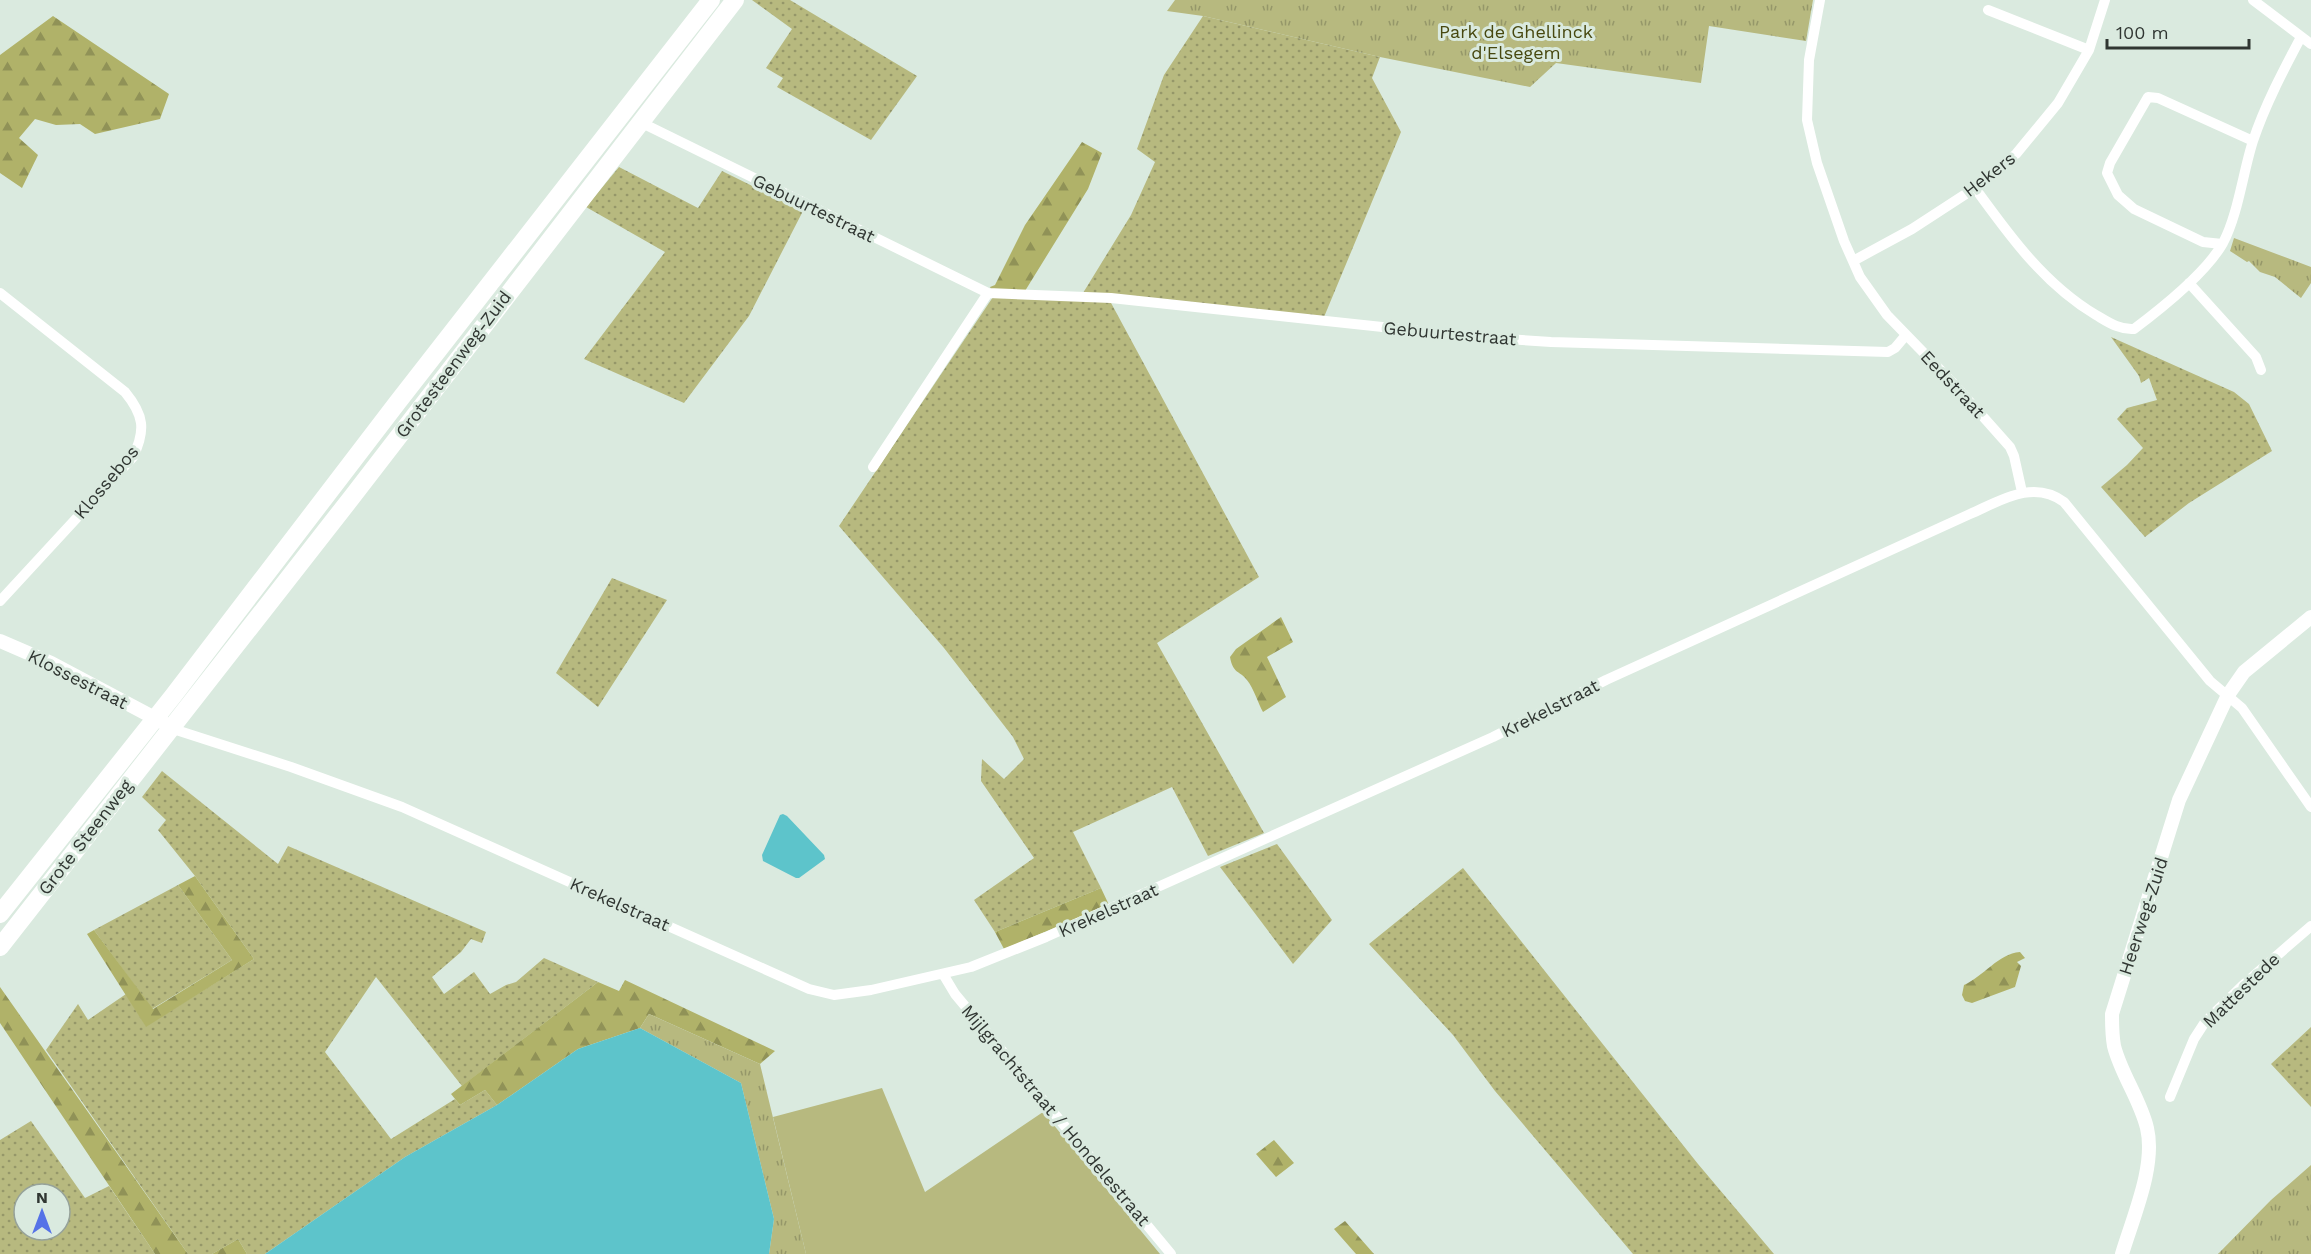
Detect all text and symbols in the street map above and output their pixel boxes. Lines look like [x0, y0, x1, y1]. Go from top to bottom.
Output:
scale bar [2107, 12, 2250, 50]
park label: Park de Ghellinck d'Elsegem [1439, 21, 1593, 63]
text: 100 m [2116, 22, 2169, 43]
street label: Hekers [1959, 147, 2019, 201]
street label: Gebuurtestraat [749, 169, 879, 247]
street label: Grotesteenweg-Zuid [391, 286, 515, 442]
street label: Gebuurtestraat [1383, 317, 1518, 349]
street label: Eedstraat [1917, 346, 1990, 422]
street label: Klossebos [69, 441, 143, 523]
street label: Klossestraat [25, 645, 132, 713]
street label: Krekelstraat [1498, 674, 1603, 742]
street label: Grote Steenweg [34, 775, 137, 899]
street label: Heerweg-Zuid [2114, 855, 2172, 977]
street label: Krekelstraat [567, 873, 673, 935]
street label: Krekelstraat [1055, 879, 1161, 941]
street label: Mattestede [2198, 948, 2284, 1032]
street label: Mijlgrachtstraat / Hondelestraat [957, 1000, 1155, 1230]
north arrow [12, 1182, 72, 1242]
text: N [36, 1188, 48, 1207]

